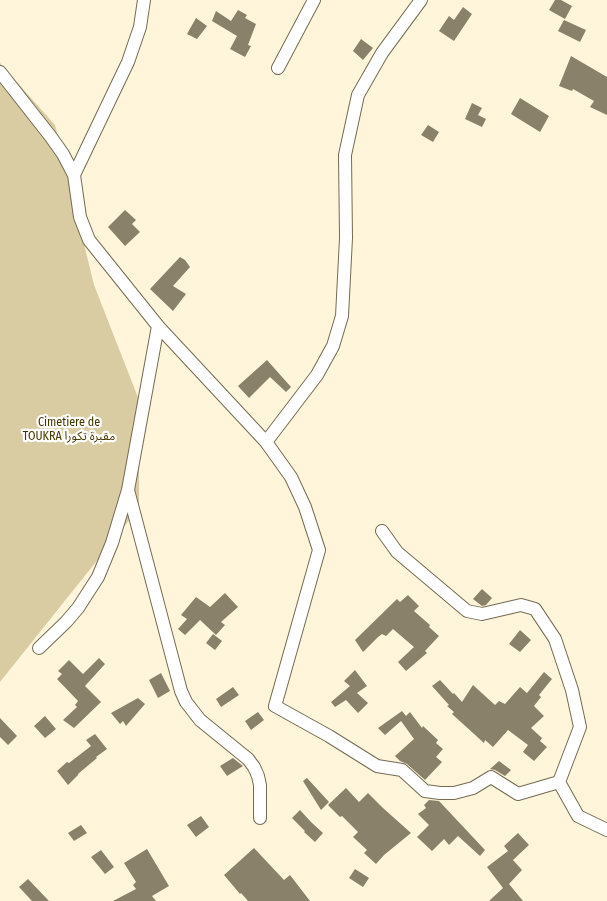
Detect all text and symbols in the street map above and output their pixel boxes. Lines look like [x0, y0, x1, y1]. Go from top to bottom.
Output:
park label: Cimetiere de TOUKRA مقبرة تكورا [23, 416, 115, 444]

